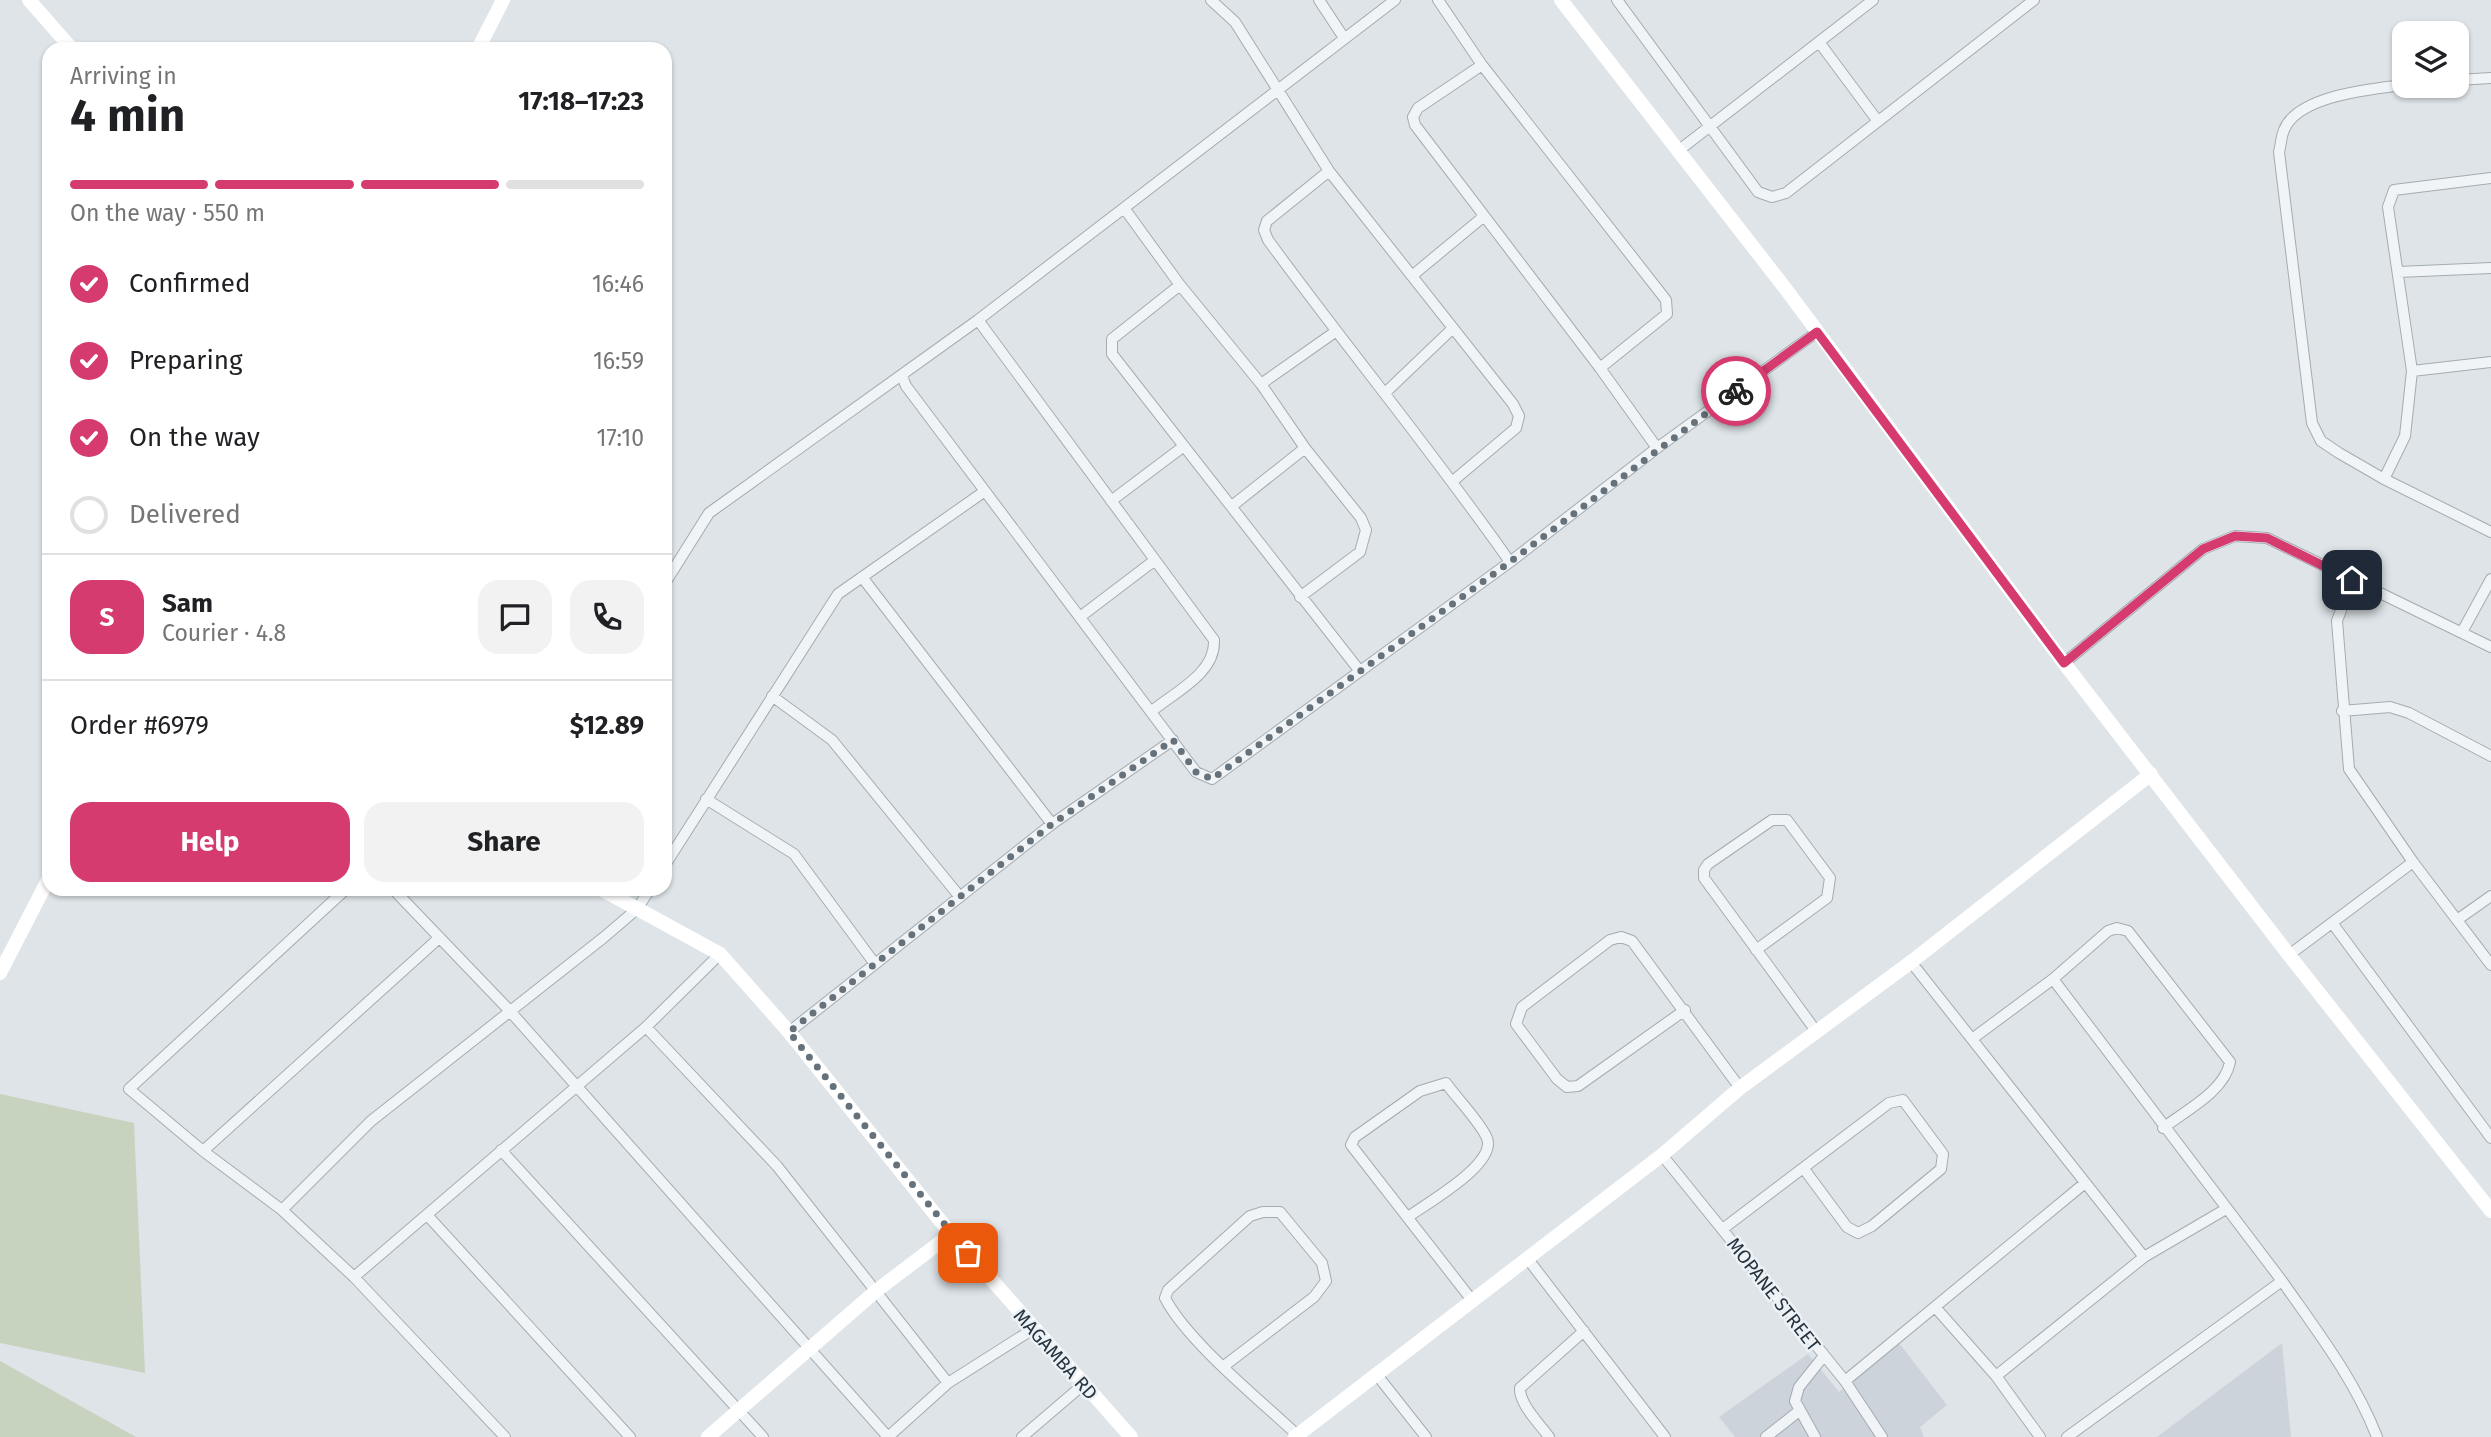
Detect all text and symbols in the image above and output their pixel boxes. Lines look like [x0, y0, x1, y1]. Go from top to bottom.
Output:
map controls [2392, 21, 2469, 98]
button: layers [2392, 21, 2469, 98]
text: Arriving in [70, 62, 177, 90]
text: 17:18–17:23 [518, 86, 644, 117]
text: 4 min [70, 88, 185, 143]
text: On the way · 550 m [70, 199, 265, 227]
icon: check [70, 265, 108, 303]
text: Confirmed [129, 268, 250, 299]
text: 16:46 [592, 270, 644, 298]
icon: check [70, 342, 108, 380]
text: Preparing [129, 345, 242, 376]
text: 16:59 [593, 347, 644, 375]
courier [1701, 356, 1771, 426]
icon: bike [1717, 372, 1755, 410]
icon: check [70, 419, 108, 457]
text: On the way [129, 422, 260, 453]
text: 17:10 [596, 424, 644, 452]
text: Delivered [129, 499, 241, 530]
pin [2322, 550, 2382, 610]
icon: home [2333, 561, 2371, 599]
button: chat [478, 580, 552, 654]
button: phone [570, 580, 644, 654]
text: Sam [162, 588, 213, 619]
text: S [100, 602, 114, 633]
text: Courier · 4.8 [162, 619, 286, 647]
text: Order #6979 [70, 710, 209, 741]
text: $12.89 [570, 710, 644, 741]
button: Help [70, 802, 350, 882]
button: Share [364, 802, 644, 882]
pin [938, 1223, 998, 1283]
street label: MOPANE STREET [1722, 1233, 1825, 1356]
icon: bag [949, 1234, 987, 1272]
street label: MAGAMBA RD [1009, 1304, 1102, 1404]

